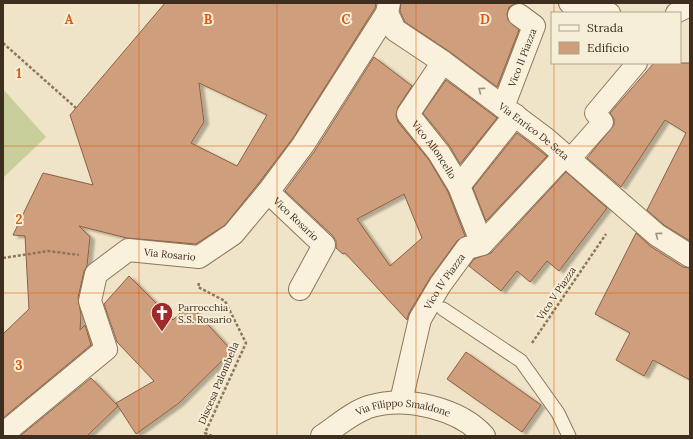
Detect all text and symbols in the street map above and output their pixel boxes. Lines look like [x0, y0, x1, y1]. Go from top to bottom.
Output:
text: A [65, 11, 74, 28]
text: B [204, 11, 213, 28]
text: C [342, 11, 351, 28]
text: D [480, 11, 490, 28]
legend [551, 12, 681, 64]
text: Strada [587, 20, 623, 35]
street label: Vico II Piazza [505, 27, 540, 90]
text: Edificio [587, 40, 629, 55]
text: 1 [16, 65, 22, 82]
one-way arrow [479, 88, 486, 95]
street label: Via Enrico De Seta [495, 99, 572, 163]
street label: Vico Alloncello [408, 117, 459, 181]
street label: Vico Rosario [270, 194, 322, 244]
text: 2 [16, 211, 23, 228]
one-way arrow [655, 232, 662, 239]
street label: Via Rosario [142, 246, 197, 264]
street label: Vico IV Piazza [421, 251, 468, 313]
street label: Vico V Piazza [533, 264, 579, 323]
church icon: Parrocchia S.S. Rosario [149, 300, 175, 333]
place label: Parrocchia S.S. Rosario [178, 301, 232, 326]
street label: Discesa Palombella [195, 340, 242, 426]
text: 3 [15, 357, 23, 374]
street label: Via Filippo Smaldone [353, 397, 453, 420]

